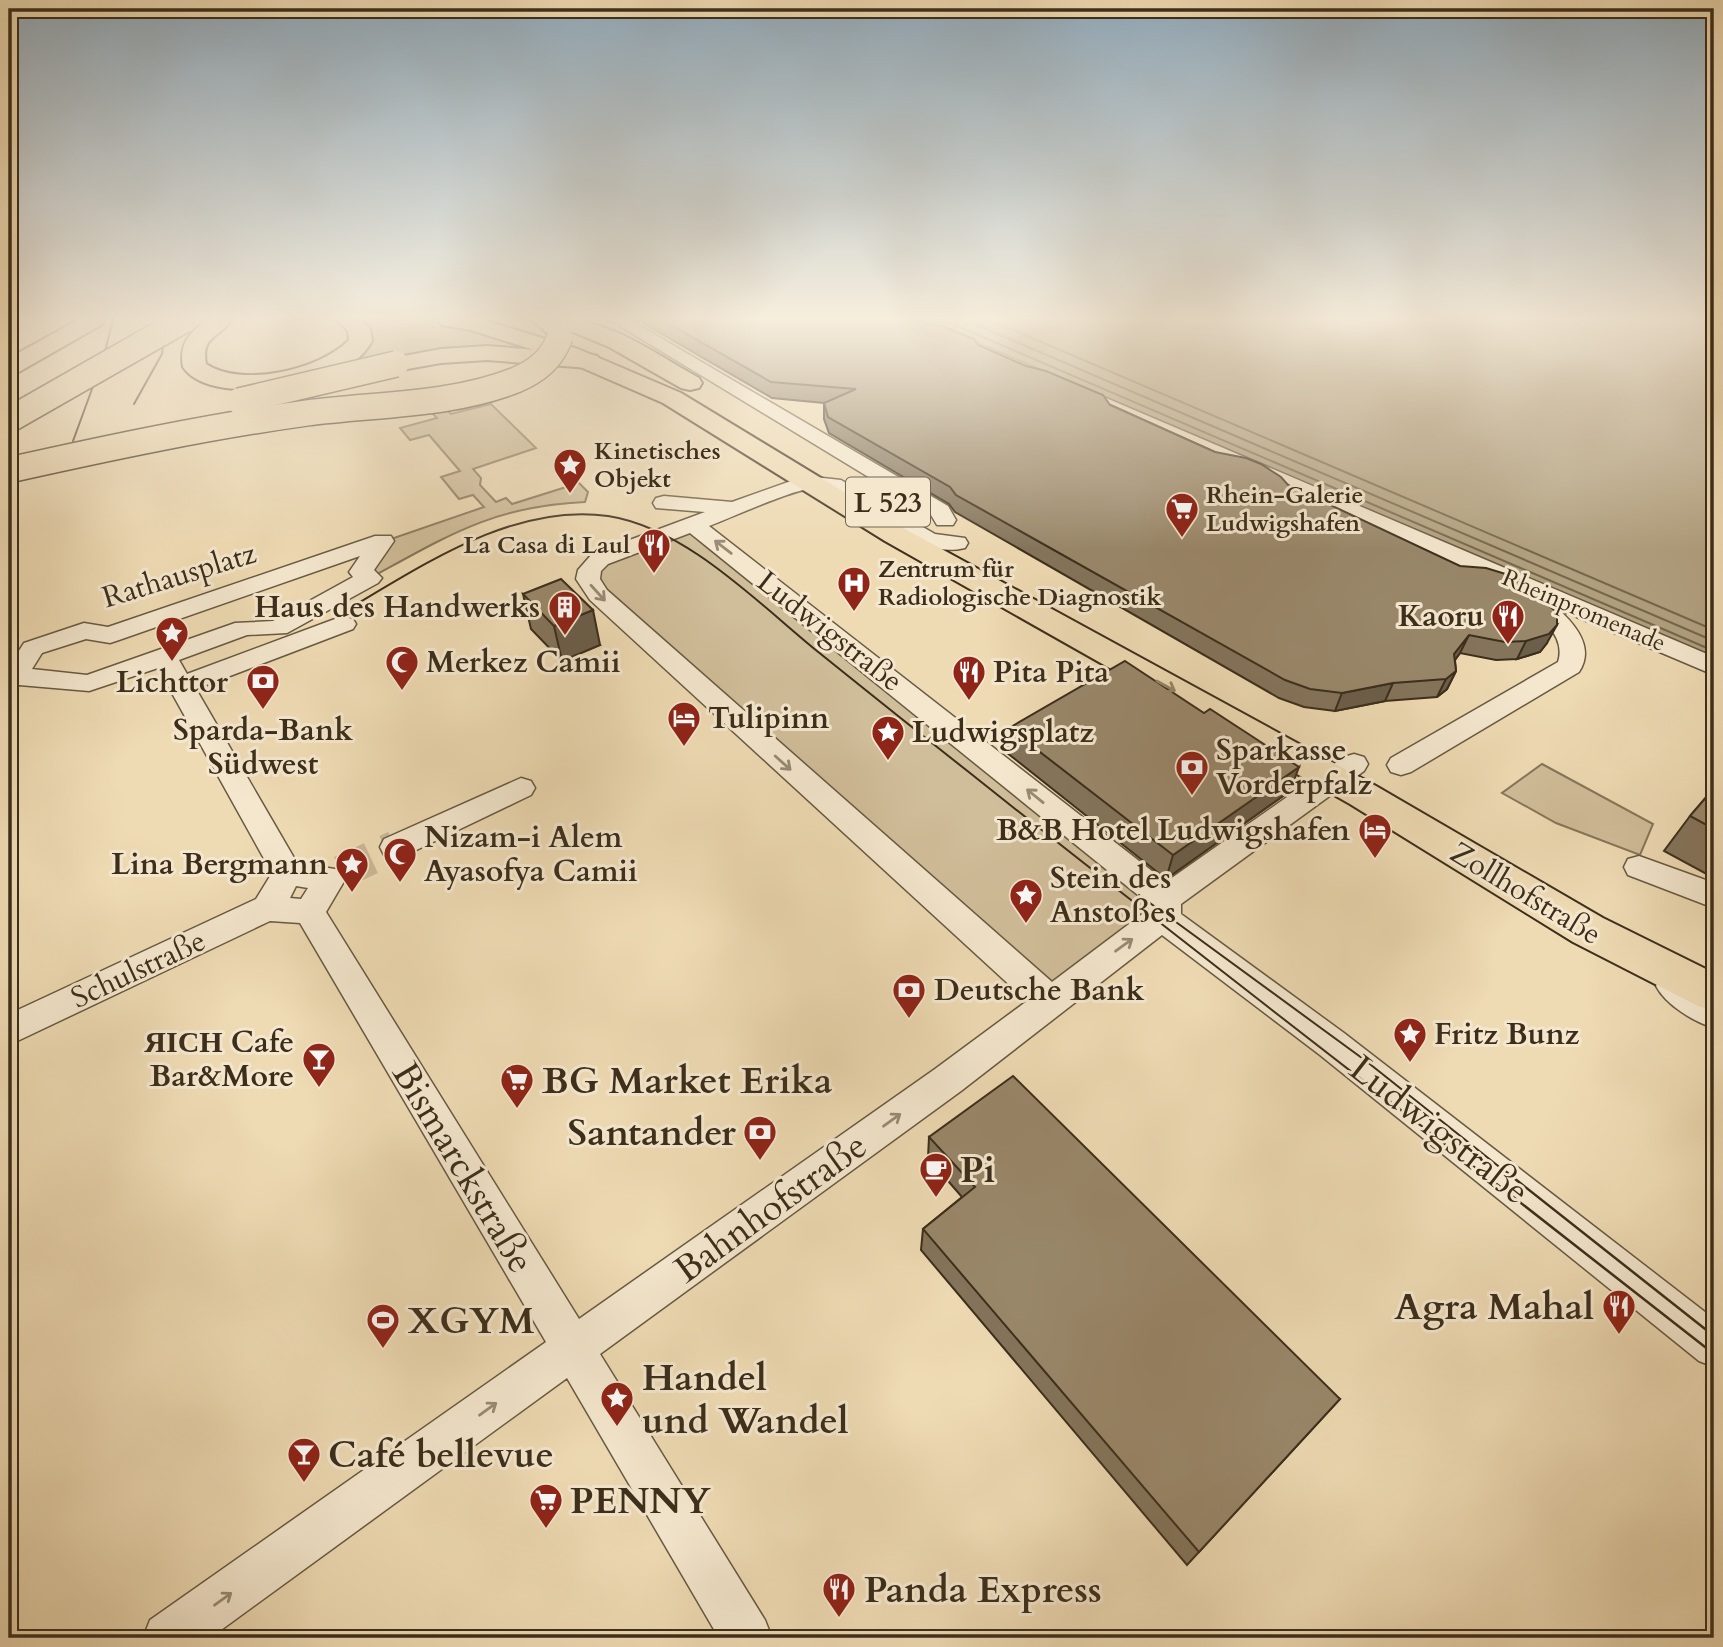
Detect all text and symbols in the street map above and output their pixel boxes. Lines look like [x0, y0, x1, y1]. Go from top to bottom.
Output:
place label: Kinetisches Objekt [594, 435, 721, 496]
place icon: Kinetisches Objekt [551, 446, 589, 495]
road number: L 523 [846, 477, 930, 526]
place label: Rhein-Galerie Ludwigshafen [1206, 479, 1364, 540]
supermarket icon: Rhein-Galerie Ludwigshafen [1163, 490, 1201, 539]
restaurant icon: La Casa di Laul [635, 526, 673, 575]
place label: La Casa di Laul [463, 529, 630, 562]
street label: Rathausplatz [97, 533, 262, 618]
one-way arrow [714, 539, 732, 554]
place label: Zentrum für Radiologische Diagnostik [878, 553, 1161, 614]
street label: Ludwigstraße [748, 561, 911, 701]
street label: Rheinpromenade [1497, 561, 1671, 660]
hospital icon: Zentrum für Radiologische Diagnostik [835, 564, 873, 613]
one-way arrow [590, 584, 606, 602]
place label: Haus des Handwerks [254, 587, 540, 628]
building icon: Haus des Handwerks [546, 588, 584, 637]
place label: Kaoru [1398, 596, 1484, 637]
restaurant icon: Kaoru [1489, 597, 1527, 646]
place icon: Lichttor [153, 614, 191, 663]
place label: Merkez Camii [426, 642, 620, 683]
mosque icon: Merkez Camii [383, 643, 421, 692]
place label: Pita Pita [993, 652, 1109, 693]
restaurant icon: Pita Pita [950, 653, 988, 702]
place label: Lichttor [116, 662, 229, 703]
bank icon: Sparda-Bank Südwest [244, 662, 282, 711]
one-way arrow [1155, 679, 1175, 693]
place label: Tulipinn [708, 698, 829, 739]
hotel icon: Tulipinn [665, 699, 703, 748]
place label: Sparda-Bank Südwest [173, 710, 353, 785]
place label: Ludwigsplatz [912, 712, 1094, 753]
place icon: Ludwigsplatz [869, 713, 907, 762]
place label: Sparkasse Vorderpfalz [1216, 730, 1372, 805]
bank icon: Sparkasse Vorderpfalz [1173, 748, 1211, 797]
one-way arrow [774, 755, 792, 771]
one-way arrow [1026, 788, 1044, 803]
place label: B&B Hotel Ludwigshafen [996, 810, 1350, 851]
hotel icon: B&B Hotel Ludwigshafen [1356, 811, 1394, 860]
place label: Nizam-i Alem Ayasofya Camii [424, 817, 638, 892]
street label: Zollhofstraße [1442, 832, 1609, 955]
mosque icon: Nizam-i Alem Ayasofya Camii [381, 835, 419, 884]
place label: Lina Bergmann [111, 844, 328, 885]
place icon: Lina Bergmann [333, 845, 371, 894]
place label: Stein des Anstoßes [1050, 858, 1176, 933]
place icon: Stein des Anstoßes [1007, 876, 1045, 925]
street label: Schulstraße [64, 920, 212, 1019]
one-way arrow [1114, 938, 1132, 953]
place label: Deutsche Bank [934, 970, 1145, 1011]
bank icon: Deutsche Bank [890, 971, 928, 1020]
place label: Fritz Bunz [1434, 1014, 1580, 1055]
place icon: Fritz Bunz [1391, 1015, 1429, 1064]
place label: ЯІСН Cafe Bar&More [144, 1022, 294, 1097]
bar icon: ЯІСН Cafe Bar&More [300, 1040, 338, 1089]
street label: Ludwigstraße [1339, 1044, 1540, 1216]
street label: Bismarckstraße [380, 1053, 546, 1282]
place label: BG Market Erika [542, 1056, 832, 1106]
supermarket icon: BG Market Erika [498, 1061, 536, 1110]
place label: Santander [568, 1108, 736, 1158]
bank icon: Santander [741, 1113, 779, 1162]
one-way arrow [882, 1113, 901, 1127]
street label: Bahnhofstraße [664, 1121, 877, 1295]
place label: Pi [960, 1145, 995, 1195]
cafe icon: Pi [917, 1150, 955, 1199]
place label: Agra Mahal [1394, 1282, 1594, 1332]
restaurant icon: Agra Mahal [1600, 1287, 1638, 1336]
place label: XGYM [408, 1296, 535, 1346]
sports icon: XGYM [364, 1301, 402, 1350]
place label: Handel und Wandel [642, 1353, 849, 1446]
place icon: Handel und Wandel [598, 1379, 636, 1428]
one-way arrow [478, 1402, 497, 1416]
place label: Café bellevue [328, 1430, 554, 1480]
bar icon: Café bellevue [285, 1435, 323, 1484]
place label: PENNY [570, 1476, 711, 1526]
supermarket icon: PENNY [527, 1481, 565, 1530]
place label: Panda Express [864, 1565, 1102, 1615]
restaurant icon: Panda Express [820, 1570, 858, 1619]
one-way arrow [213, 1591, 232, 1606]

